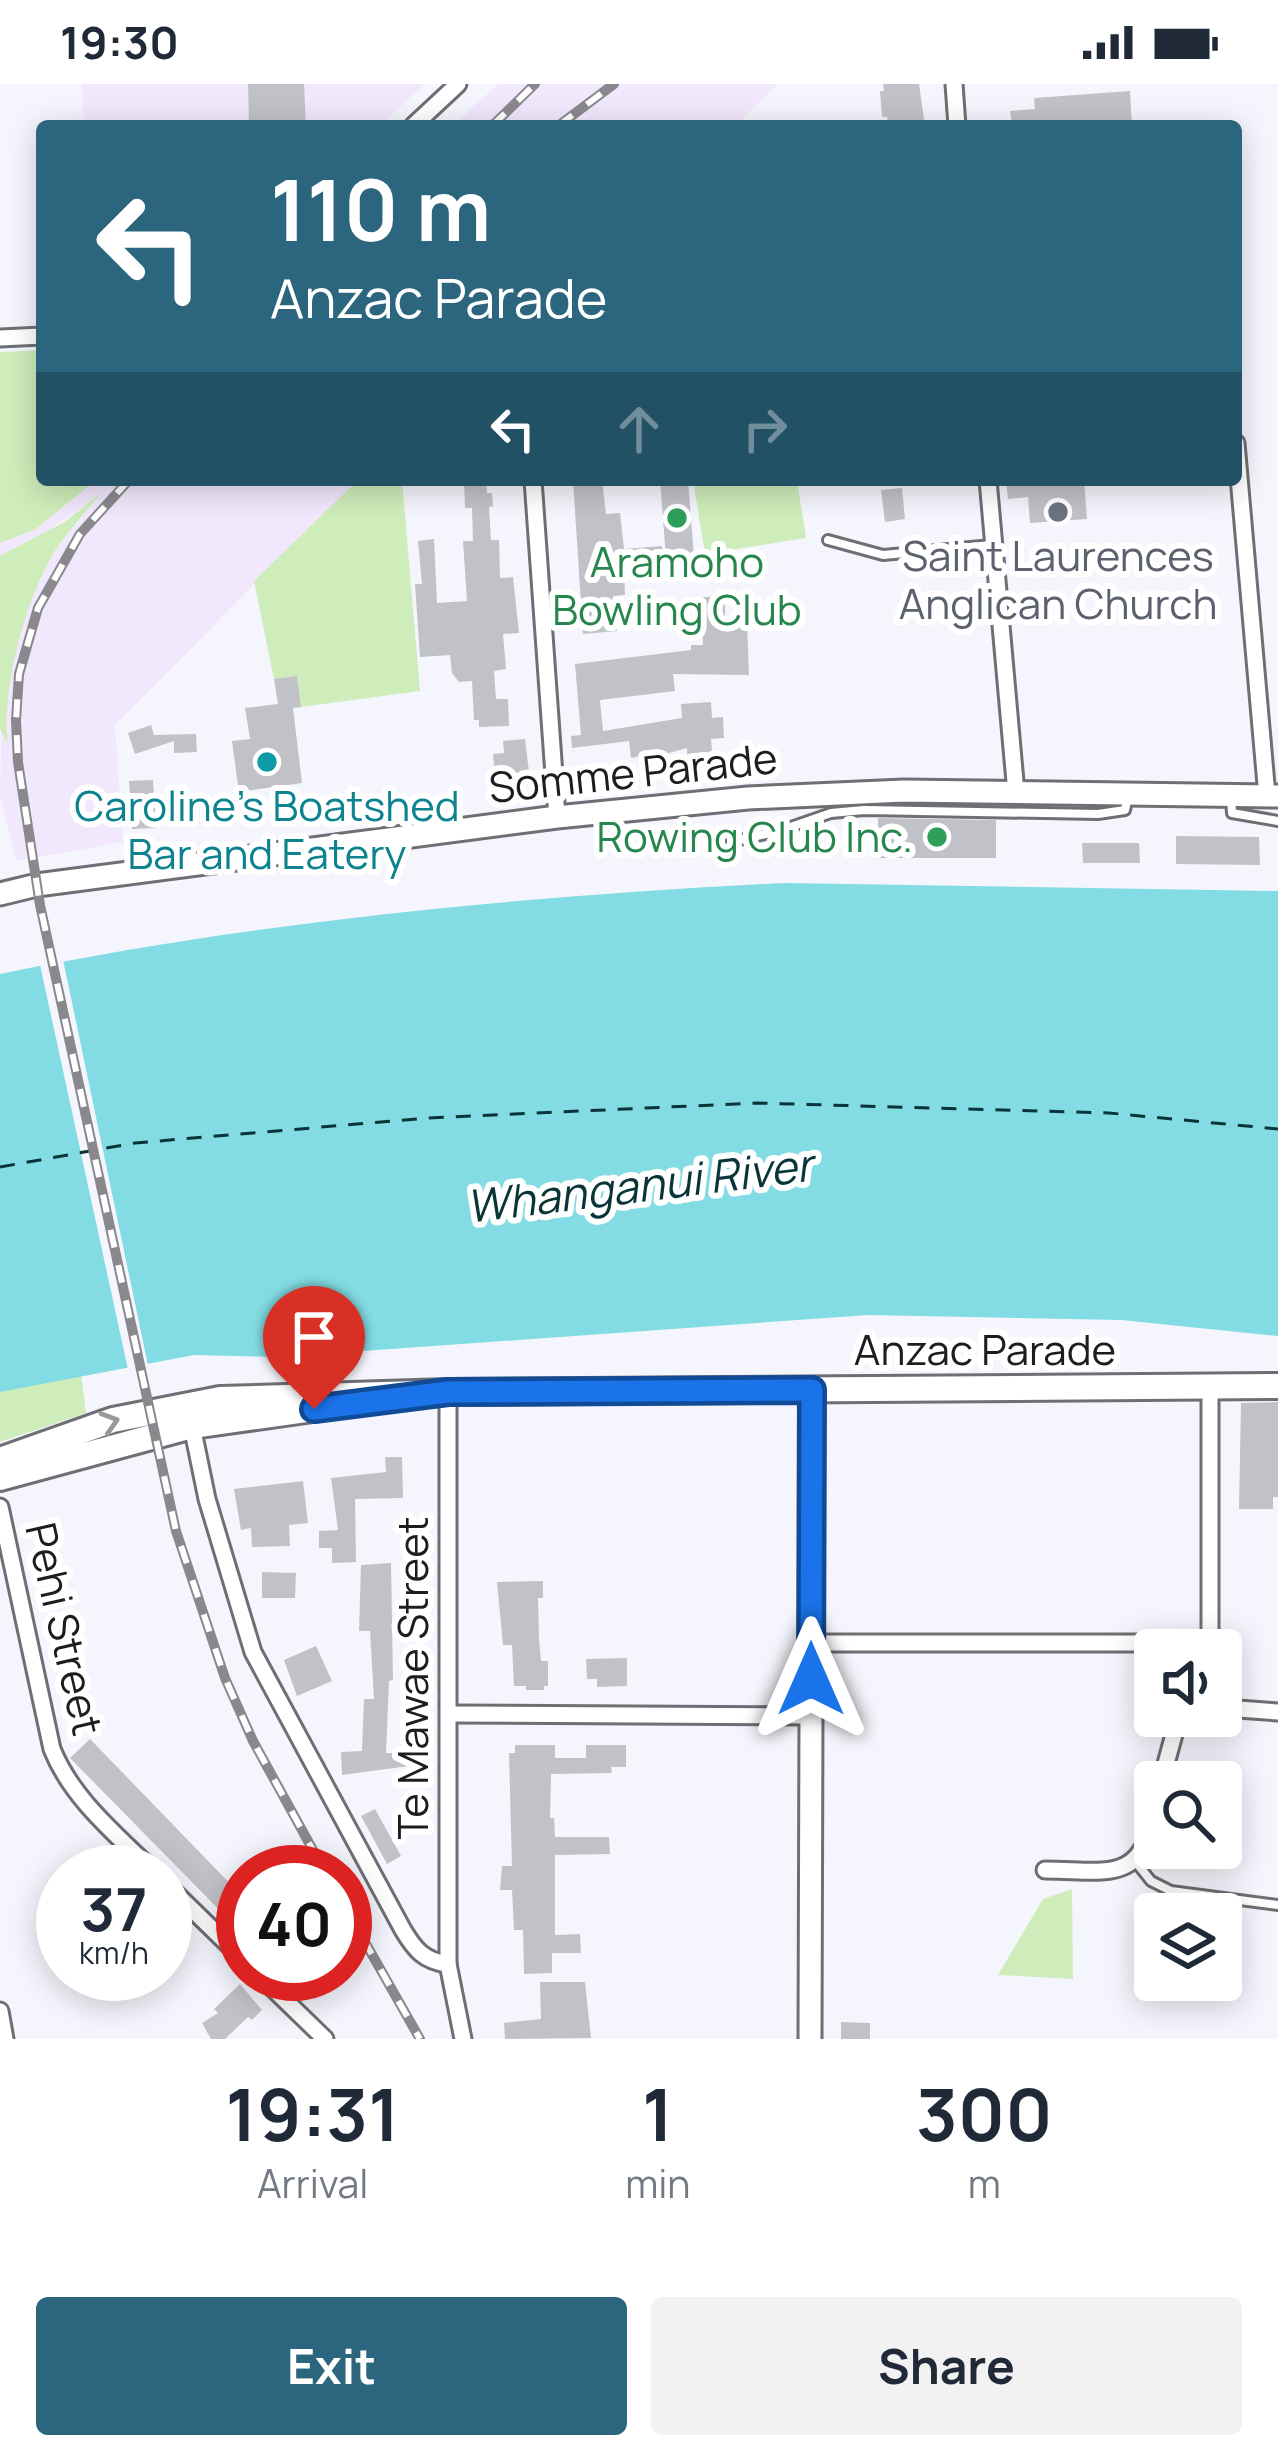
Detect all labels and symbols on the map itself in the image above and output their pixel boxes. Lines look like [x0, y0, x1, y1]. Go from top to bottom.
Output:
marker: Saint Laurences Anglican Church [1045, 499, 1071, 525]
marker: Aramoho Bowling Club [664, 505, 690, 531]
place label: Saint Laurences Anglican Church [899, 526, 1217, 632]
place label: Aramoho Bowling Club [552, 532, 802, 638]
street label: Somme Parade [486, 728, 780, 816]
marker: Caroline's Boatshed Bar and Eatery [254, 749, 280, 775]
place label: Caroline's Boatshed Bar and Eatery [74, 776, 460, 882]
place label: Rowing Club Inc. [597, 807, 913, 865]
marker: Rowing Club Inc. [924, 824, 950, 850]
water label: Whanganui River [462, 1132, 821, 1237]
pin [263, 1286, 365, 1409]
street label: Anzac Parade [854, 1320, 1116, 1378]
one-way arrow [99, 1411, 120, 1436]
street label: Te Mawae Street [383, 1516, 441, 1840]
street label: Pehi Street [12, 1517, 118, 1741]
position arrow [748, 1616, 874, 1742]
speed limit sign: 40 [216, 1845, 372, 2001]

